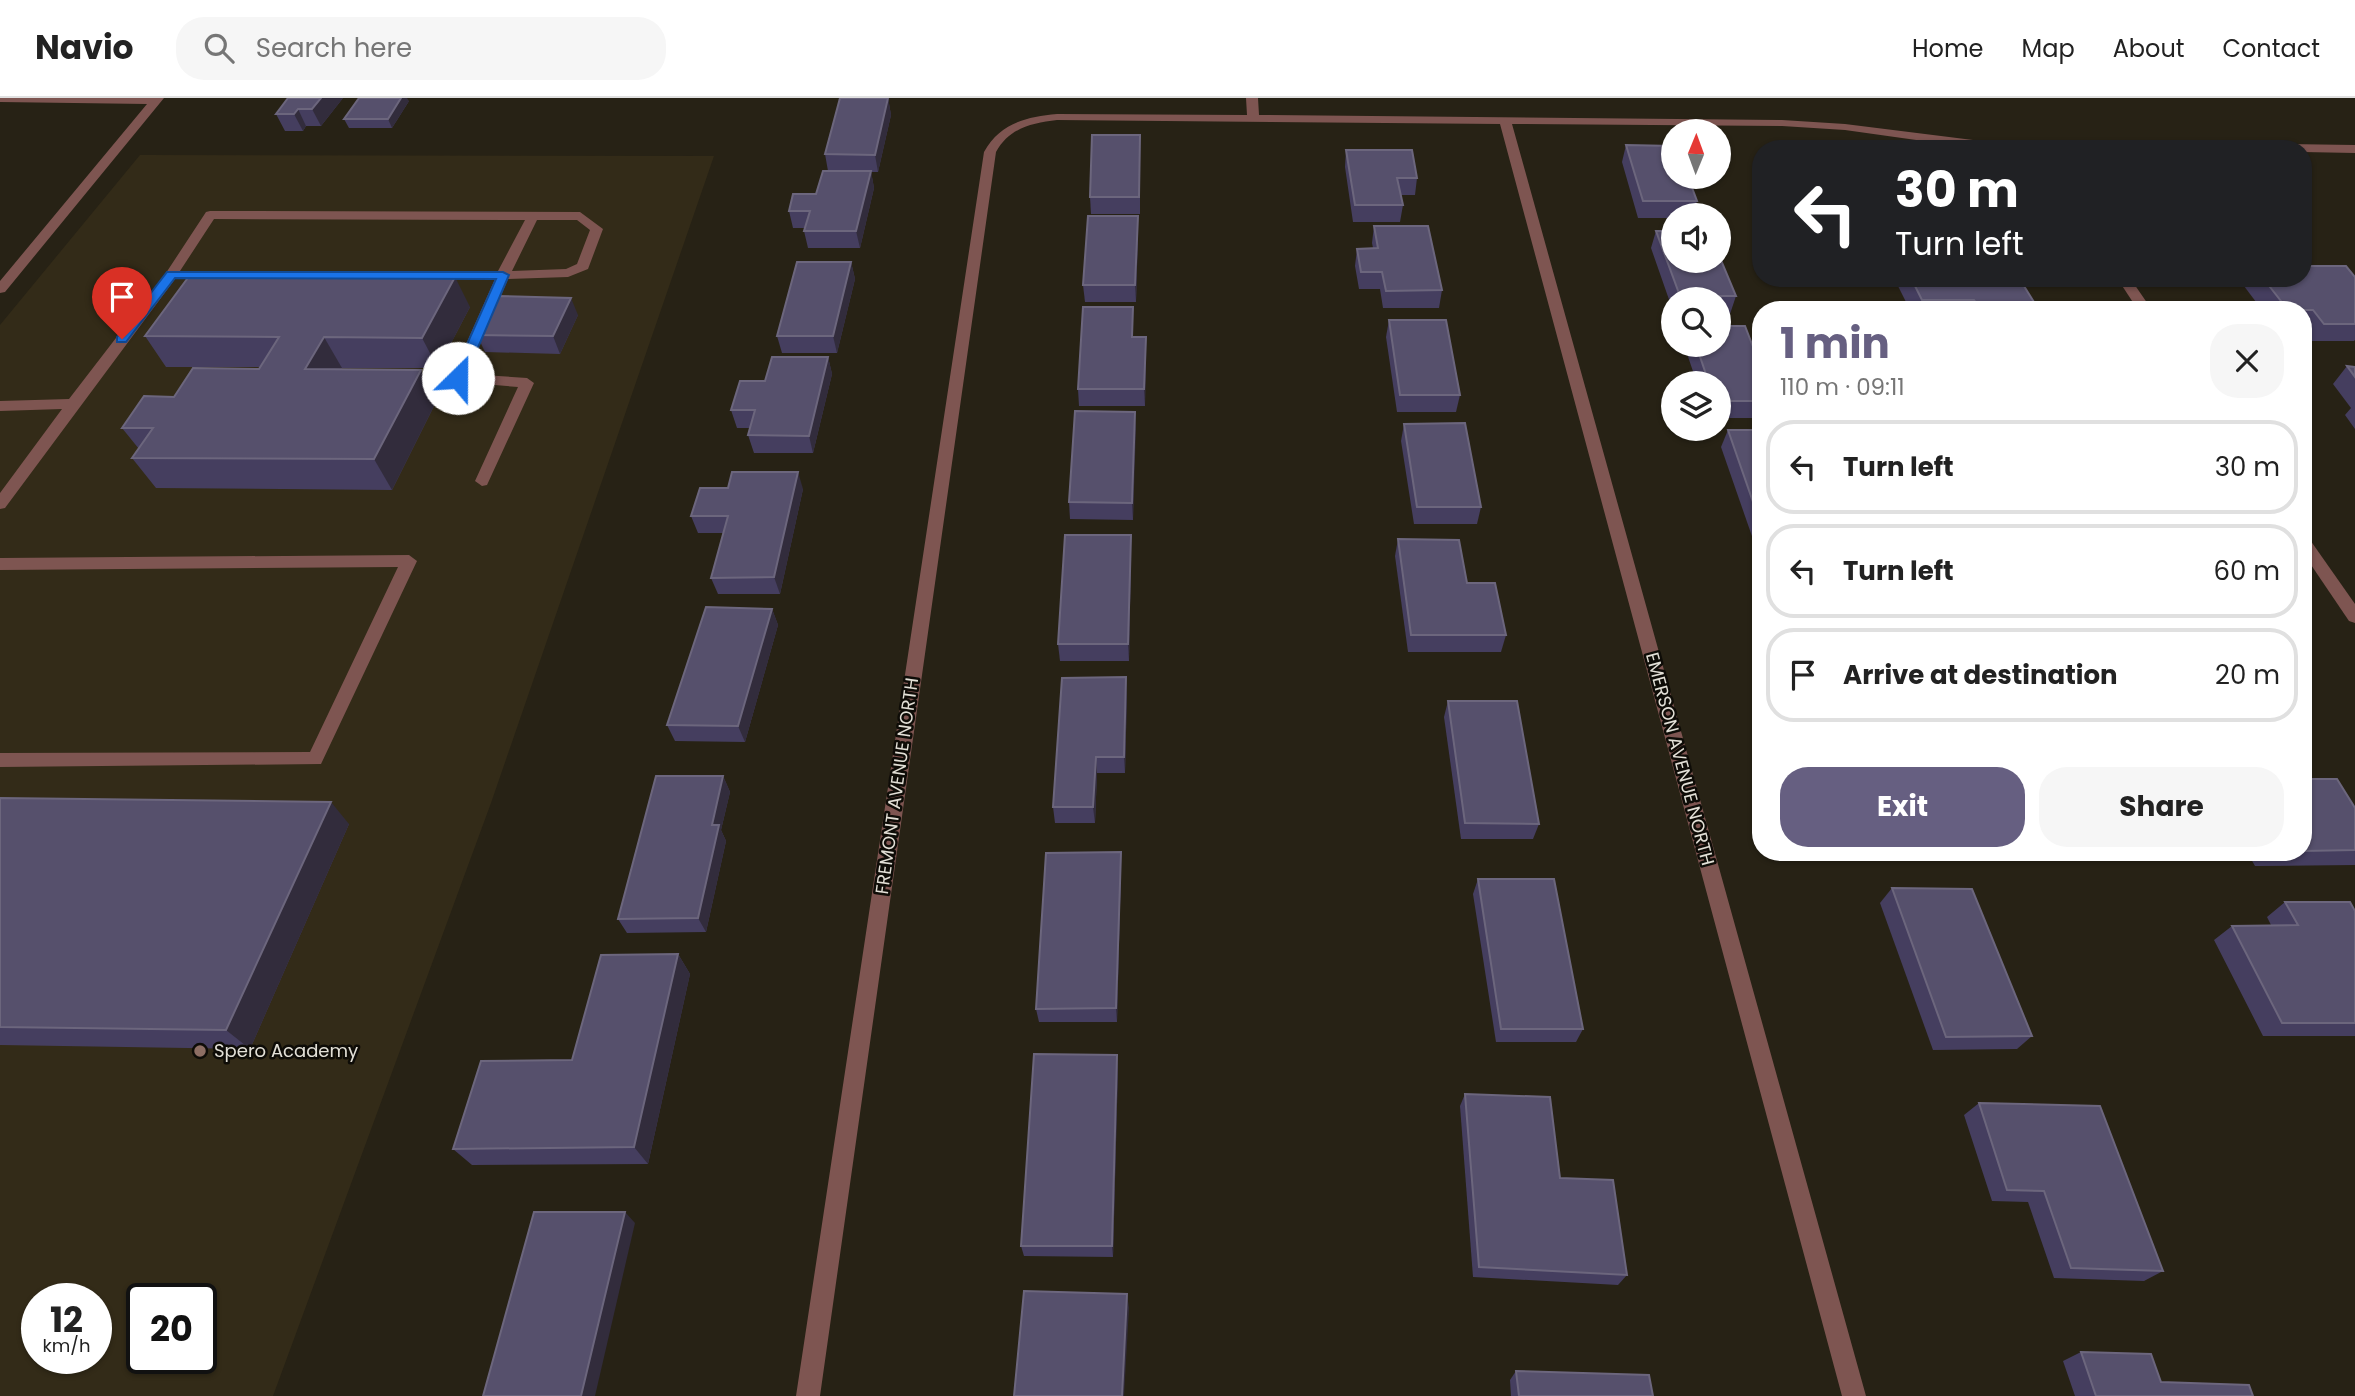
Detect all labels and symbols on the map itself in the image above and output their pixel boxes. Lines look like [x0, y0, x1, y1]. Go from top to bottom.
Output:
north arrow [1661, 119, 1731, 189]
pin [92, 267, 152, 339]
position arrow [421, 341, 495, 415]
street label: EMERSON AVENUE NORTH [1640, 650, 1721, 868]
street label: FREMONT AVENUE NORTH [869, 676, 924, 896]
place label: Spero Academy [214, 1038, 358, 1063]
marker: Spero Academy [192, 1043, 208, 1059]
speed limit sign: 20 [126, 1283, 217, 1374]

